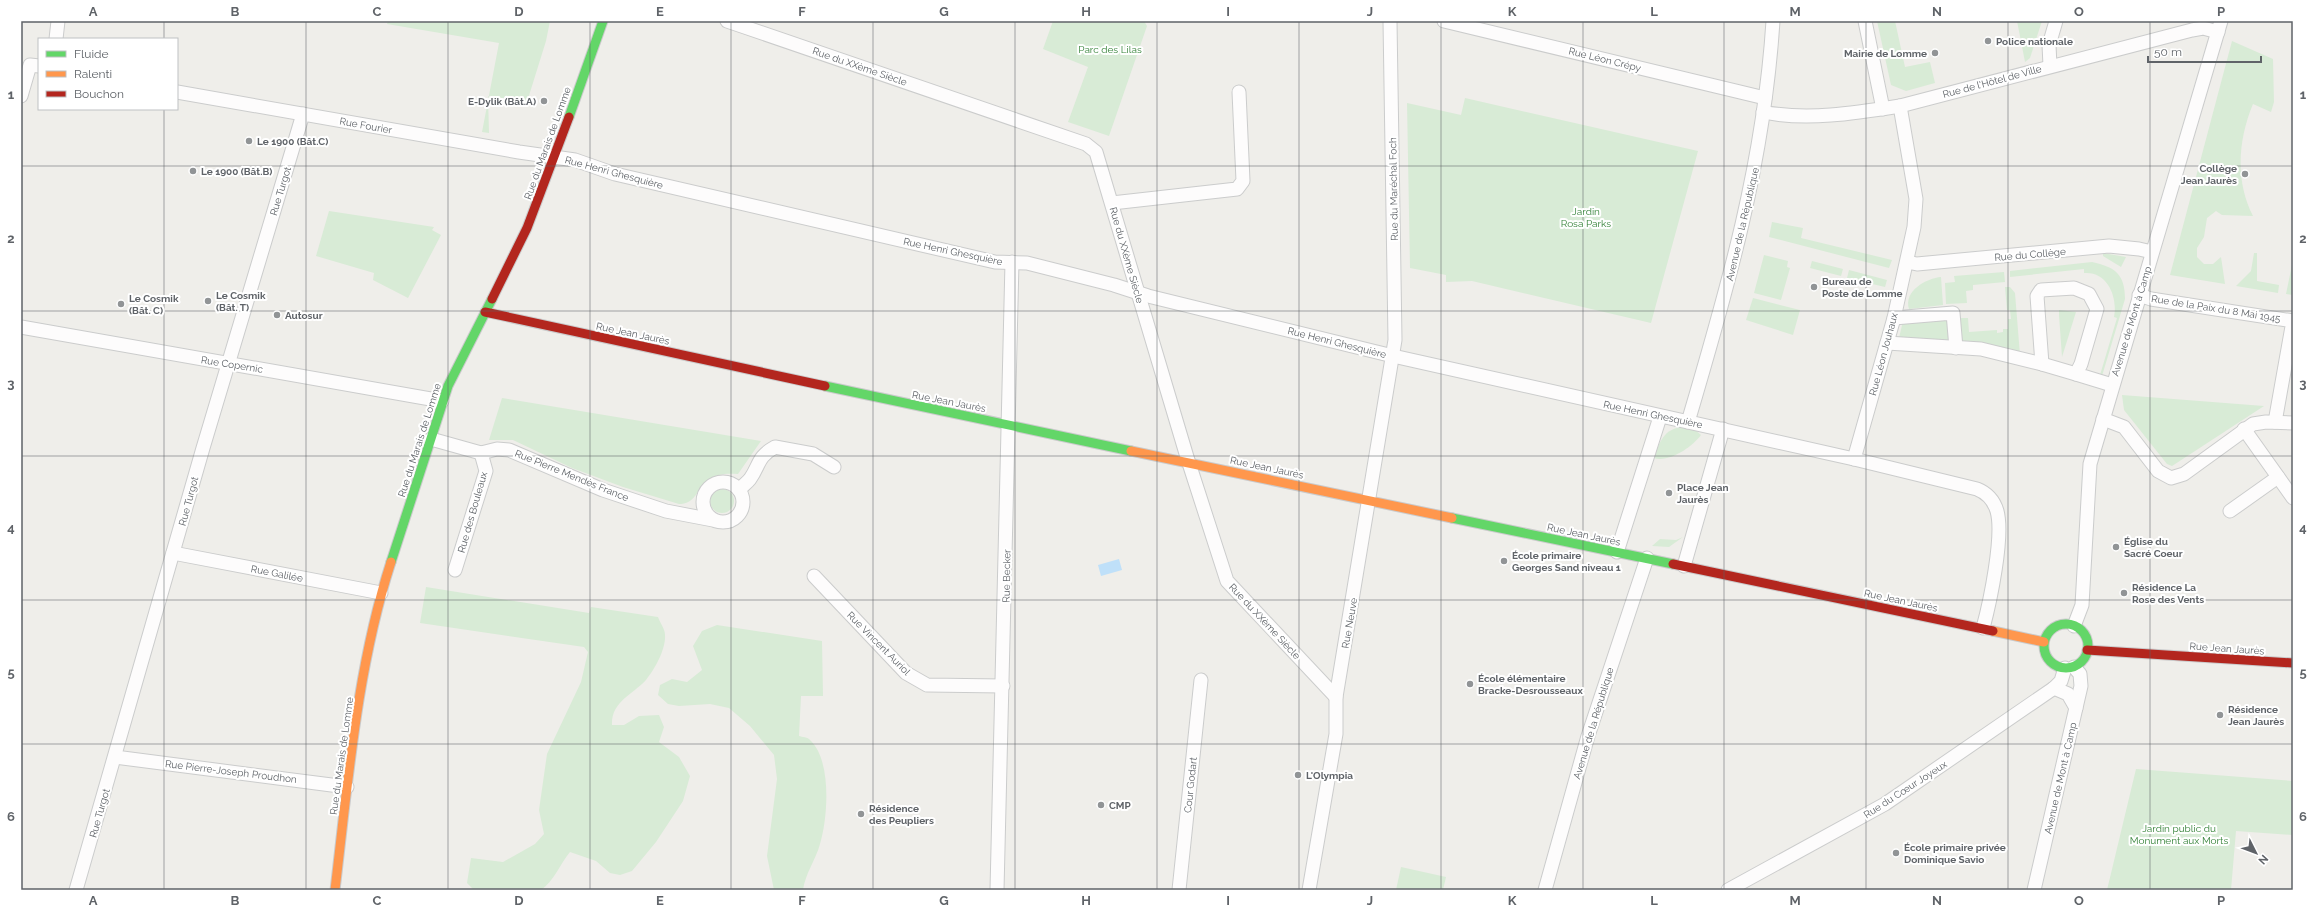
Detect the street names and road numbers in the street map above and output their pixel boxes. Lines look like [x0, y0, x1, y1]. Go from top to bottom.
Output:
street label: Rue du XXème Siècle [811, 45, 909, 88]
street label: Rue Léon Crépy [1568, 45, 1643, 74]
street label: Rue de l'Hôtel de Ville [1942, 63, 2043, 100]
street label: Rue du Marais de Lomme [522, 85, 573, 201]
street label: Rue Fourier [339, 115, 394, 136]
street label: Rue du Maréchal Foch [1387, 137, 1400, 241]
street label: Rue Henri Ghesquière [564, 154, 664, 191]
street label: Rue Turgot [268, 165, 293, 217]
street label: Avenue de la République [1724, 166, 1761, 282]
street label: Rue du XXème Siècle [1108, 206, 1146, 305]
street label: Rue Henri Ghesquière [902, 236, 1004, 267]
street label: Rue du Collège [1994, 246, 2066, 263]
street label: Avenue de Mont à Camp [2110, 265, 2153, 377]
street label: Rue de la Paix du 8 Mai 1945 [2151, 293, 2282, 324]
street label: Rue Léon Jouhaux [1867, 311, 1900, 397]
street label: Rue Jean Jaurès [595, 320, 671, 347]
street label: Rue Henri Ghesquière [1286, 325, 1387, 360]
street label: Rue Copernic [200, 354, 264, 375]
street label: Rue du Marais de Lomme [396, 382, 443, 498]
street label: Rue Jean Jaurès [911, 389, 987, 414]
street label: Rue Henri Ghesquière [1602, 399, 1704, 430]
street label: Rue Pierre Mendès France [513, 448, 630, 503]
street label: Rue Jean Jaurès [1229, 454, 1305, 481]
street label: Rue des Bouleaux [456, 470, 489, 554]
street label: Rue Turgot [177, 475, 200, 527]
street label: Rue Jean Jaurès [1546, 521, 1622, 548]
street label: Rue Becker [1001, 549, 1012, 603]
street label: Rue Galilée [250, 563, 304, 584]
street label: Rue du XXème Siècle [1227, 581, 1303, 662]
street label: Rue Jean Jaurès [1863, 587, 1939, 614]
street label: Rue Neuve [1340, 597, 1359, 649]
street label: Rue Vincent Auriol [845, 609, 913, 677]
street label: Rue Jean Jaurès [2189, 640, 2265, 657]
street label: Avenue de la République [1571, 666, 1616, 780]
street label: Rue du Marais de Lomme [328, 696, 355, 816]
street label: Avenue de Mont à Camp [2042, 721, 2079, 835]
street label: Cour Godart [1182, 756, 1199, 814]
street label: Rue Pierre-Joseph Proudhon [164, 758, 298, 785]
street label: Rue du Cœur Joyeux [1862, 758, 1949, 820]
street label: Rue Turgot [87, 787, 112, 839]

